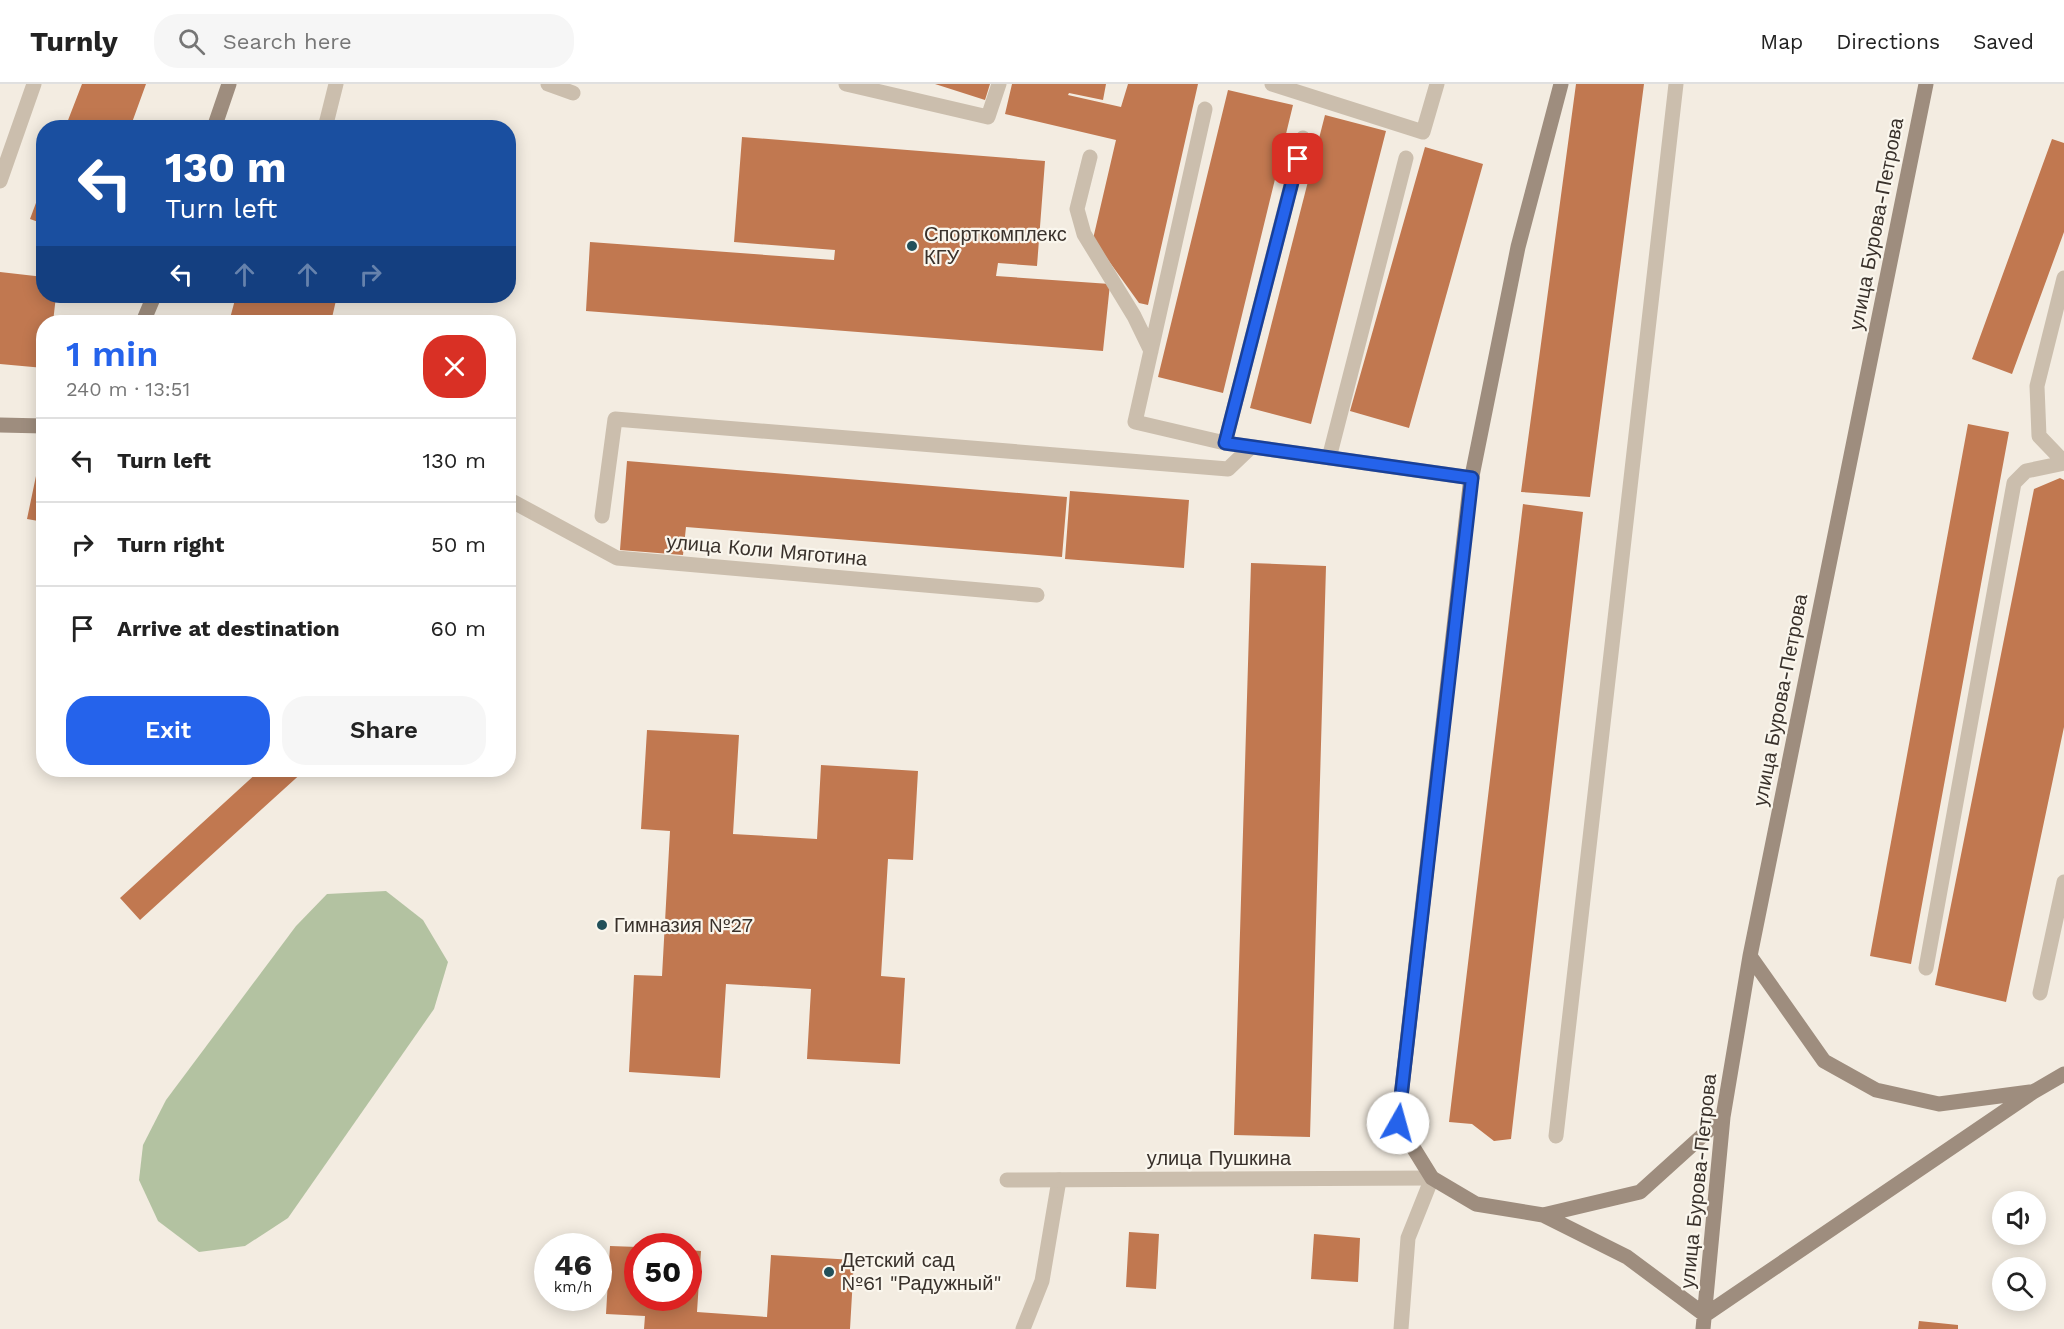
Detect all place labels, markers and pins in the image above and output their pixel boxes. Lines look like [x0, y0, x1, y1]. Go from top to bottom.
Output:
pin [1272, 133, 1323, 184]
place label: Спорткомплекс КГУ [924, 222, 1067, 269]
marker: Спорткомплекс КГУ [905, 239, 919, 253]
place label: Гимназия №27 [614, 913, 753, 937]
marker: Гимназия №27 [595, 918, 609, 932]
place label: Детский сад №61 "Радужный" [841, 1248, 1001, 1295]
marker: Детский сад №61 "Радужный" [822, 1265, 836, 1279]

